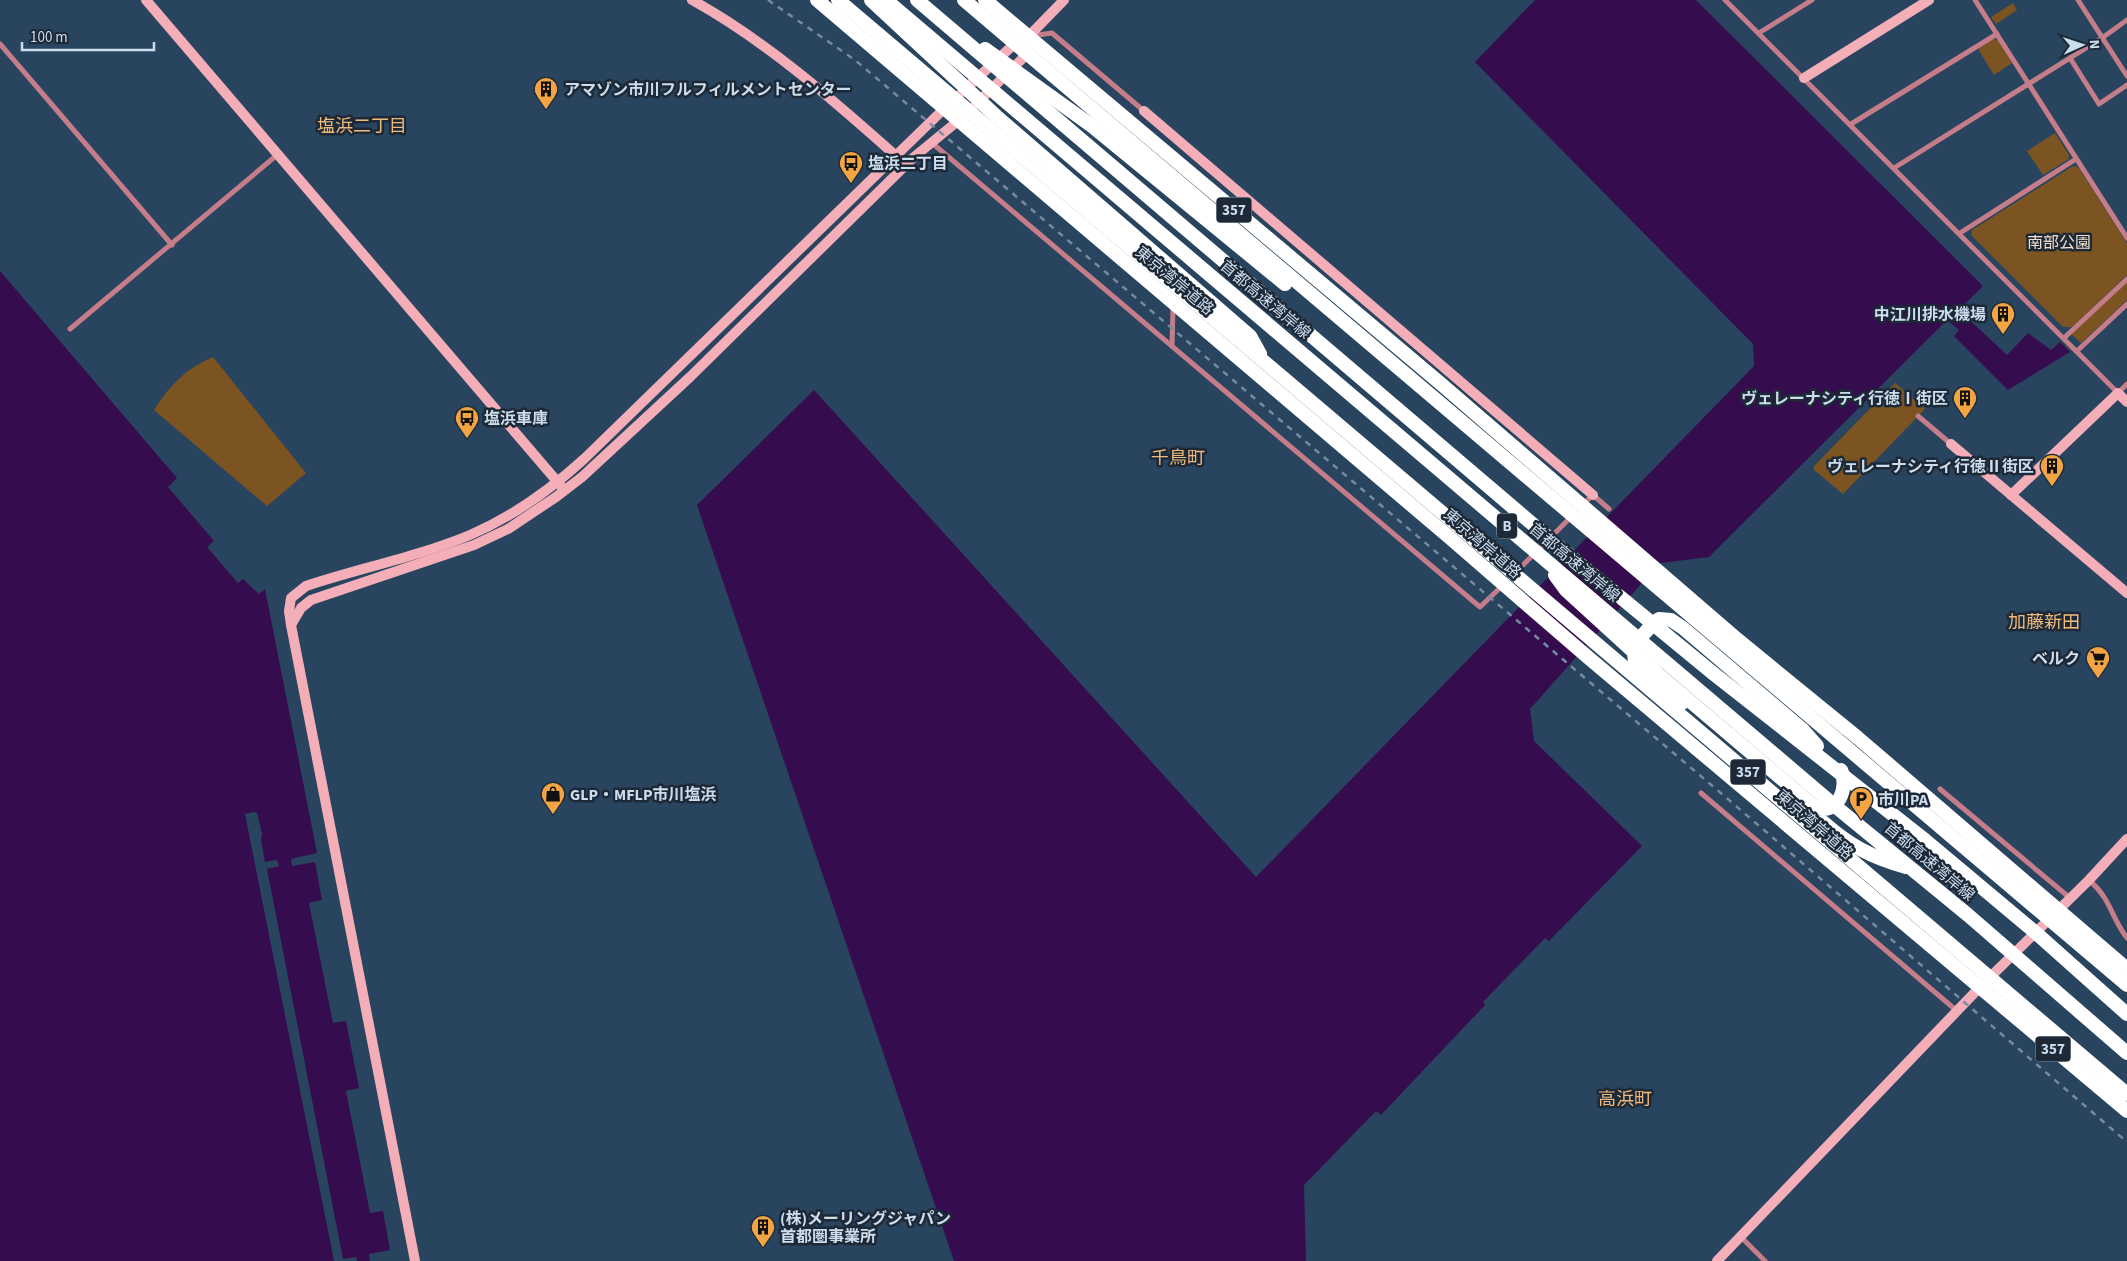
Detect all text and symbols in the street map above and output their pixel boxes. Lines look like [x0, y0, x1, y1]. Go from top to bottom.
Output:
scale bar [22, 20, 155, 52]
north arrow [2057, 20, 2107, 70]
text: 100 m [30, 27, 68, 48]
text: N [2084, 39, 2104, 50]
building icon: アマゾン市川フルフィルメントセンター [533, 76, 559, 110]
place label: アマゾン市川フルフィルメントセンター [564, 79, 852, 101]
district label: 塩浜二丁目 [317, 114, 407, 139]
bus stop icon: 塩浜二丁目 [838, 150, 864, 184]
place label: 塩浜二丁目 [868, 153, 948, 175]
road number: 357 [1216, 198, 1252, 222]
park label: 南部公園 [2027, 232, 2091, 254]
street label: 東京湾岸道路 [1131, 241, 1218, 320]
street label: 首都高速湾岸線 [1215, 255, 1315, 344]
building icon: 中江川排水機場 [1990, 301, 2016, 335]
place label: 中江川排水機場 [1874, 304, 1986, 326]
building icon: ヴェレーナシティ行徳Ⅰ街区 [1952, 385, 1978, 419]
place label: ヴェレーナシティ行徳Ⅰ街区 [1741, 388, 1948, 410]
bus stop icon: 塩浜車庫 [454, 405, 480, 439]
place label: 塩浜車庫 [484, 408, 548, 430]
district label: 千鳥町 [1151, 446, 1205, 471]
building icon: ヴェレーナシティ行徳Ⅱ街区 [2039, 453, 2065, 487]
place label: ヴェレーナシティ行徳Ⅱ街区 [1827, 456, 2034, 478]
street label: 東京湾岸道路 [1439, 504, 1526, 584]
road number: B [1497, 514, 1517, 538]
street label: 首都高速湾岸線 [1524, 518, 1624, 607]
district label: 加藤新田 [2008, 610, 2080, 635]
supermarket icon: ベルク [2085, 645, 2111, 679]
place label: ベルク [2032, 648, 2080, 670]
road number: 357 [1730, 760, 1766, 784]
shop icon: GLP・MFLP市川塩浜 [540, 781, 566, 815]
place label: GLP・MFLP市川塩浜 [570, 784, 716, 806]
street label: 東京湾岸道路 [1771, 785, 1858, 865]
parking icon: 市川PA [1848, 786, 1874, 820]
place label: 市川PA [1878, 789, 1929, 811]
street label: 首都高速湾岸線 [1879, 817, 1979, 906]
road number: 357 [2036, 1036, 2070, 1062]
district label: 高浜町 [1598, 1087, 1652, 1112]
place label: (株)メーリングジャパン 首都圏事業所 [780, 1208, 951, 1248]
building icon: (株)メーリングジャパン 首都圏事業所 [750, 1214, 776, 1248]

